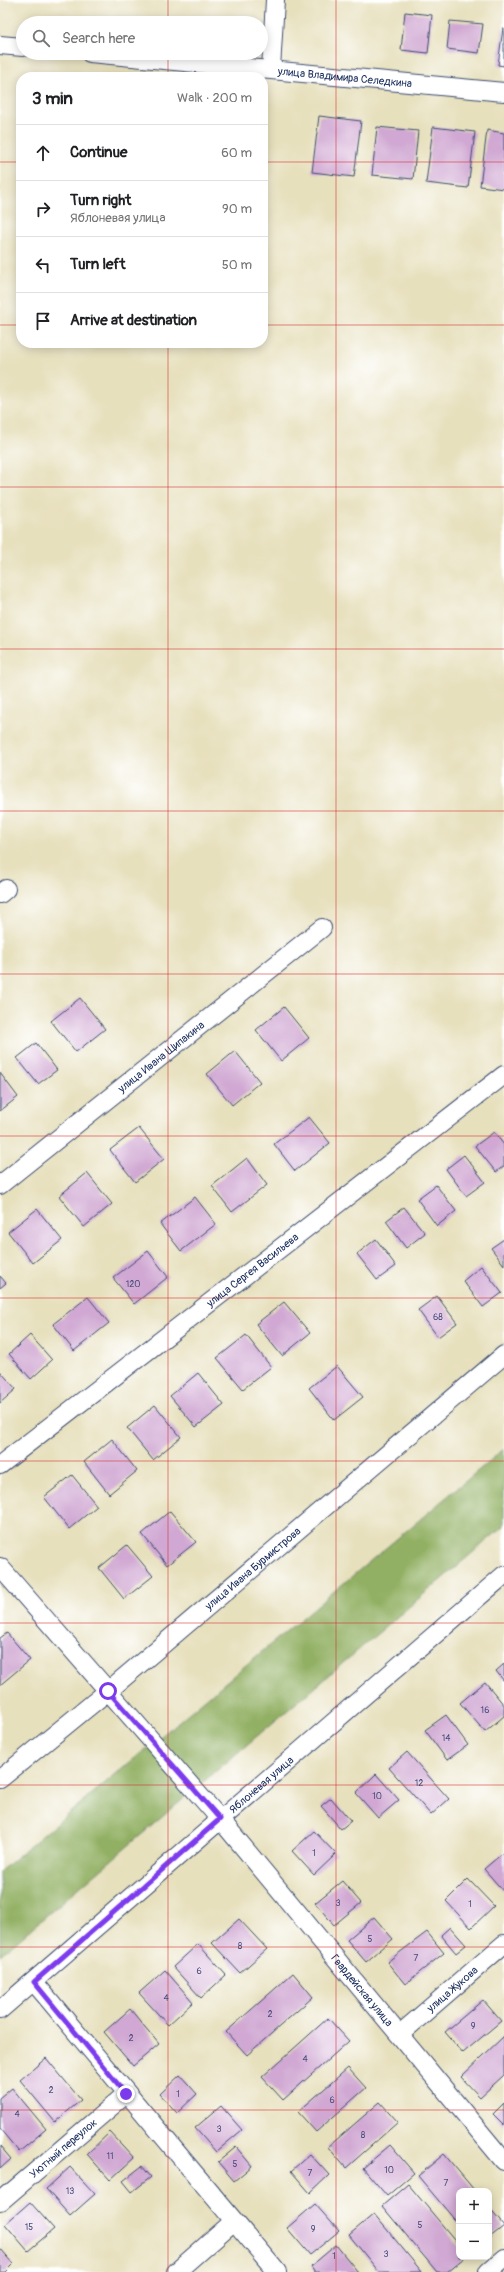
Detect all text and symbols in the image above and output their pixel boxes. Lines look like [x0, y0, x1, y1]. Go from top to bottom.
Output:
search box [16, 16, 268, 60]
icon: search [30, 27, 52, 49]
text: Search here [62, 29, 135, 48]
street label: улица Владимира Селедкина [276, 64, 413, 90]
text: 3 min [32, 88, 73, 109]
text: Walk · 200 m [177, 90, 252, 106]
icon: ahead [32, 142, 54, 164]
text: Continue [70, 143, 128, 162]
text: 60 m [221, 145, 252, 161]
text: Turn right [70, 191, 131, 210]
icon: right [32, 198, 54, 220]
text: 90 m [222, 201, 252, 217]
text: Яблоневая улица [70, 210, 165, 226]
icon: left [32, 254, 54, 276]
text: Turn left [70, 255, 126, 274]
text: 50 m [222, 257, 252, 273]
icon: arrive [32, 310, 54, 332]
text: Arrive at destination [70, 311, 197, 330]
street label: улица Ивана Щипакина [114, 1018, 207, 1095]
street label: улица Сергея Васильева [203, 1230, 301, 1310]
house number: 120 [126, 1279, 140, 1290]
house number: 68 [433, 1312, 443, 1323]
street label: улица Ивана Бурмистрова [201, 1524, 303, 1613]
route start [99, 1682, 117, 1700]
house number: 16 [481, 1705, 489, 1716]
house number: 14 [442, 1733, 451, 1744]
street label: Яблоневая улица [226, 1753, 296, 1816]
house number: 12 [415, 1778, 423, 1789]
house number: 10 [372, 1791, 382, 1802]
house number: 1 [312, 1848, 316, 1859]
house number: 3 [335, 1898, 341, 1909]
house number: 1 [468, 1899, 472, 1910]
house number: 5 [368, 1934, 373, 1945]
house number: 8 [238, 1941, 243, 1952]
street label: Гвардейская улица [328, 1951, 396, 2029]
house number: 7 [414, 1953, 419, 1964]
street label: улица Жукова [423, 1963, 480, 2015]
house number: 6 [196, 1966, 202, 1977]
house number: 4 [163, 1993, 169, 2004]
house number: 2 [267, 2009, 273, 2020]
house number: 9 [471, 2021, 476, 2032]
house number: 2 [128, 2033, 134, 2044]
house number: 4 [302, 2054, 308, 2065]
house number: 2 [48, 2085, 54, 2096]
route end [117, 2085, 135, 2103]
house number: 1 [176, 2089, 180, 2100]
house number: 6 [329, 2095, 335, 2106]
house number: 4 [14, 2109, 20, 2120]
street label: Уютный переулок [27, 2115, 100, 2180]
house number: 3 [216, 2124, 222, 2135]
house number: 8 [361, 2130, 366, 2141]
house number: 11 [106, 2151, 114, 2162]
house number: 5 [233, 2159, 238, 2170]
house number: 10 [384, 2165, 394, 2176]
house number: 7 [308, 2168, 313, 2179]
house number: 7 [444, 2178, 449, 2189]
house number: 13 [66, 2186, 74, 2197]
map controls [456, 2188, 492, 2260]
button: + [456, 2188, 492, 2224]
house number: 5 [418, 2220, 423, 2231]
house number: 15 [25, 2222, 33, 2233]
house number: 9 [311, 2224, 316, 2235]
button: − [456, 2224, 492, 2260]
house number: 3 [383, 2249, 389, 2260]
house number: 1 [332, 2251, 336, 2262]

